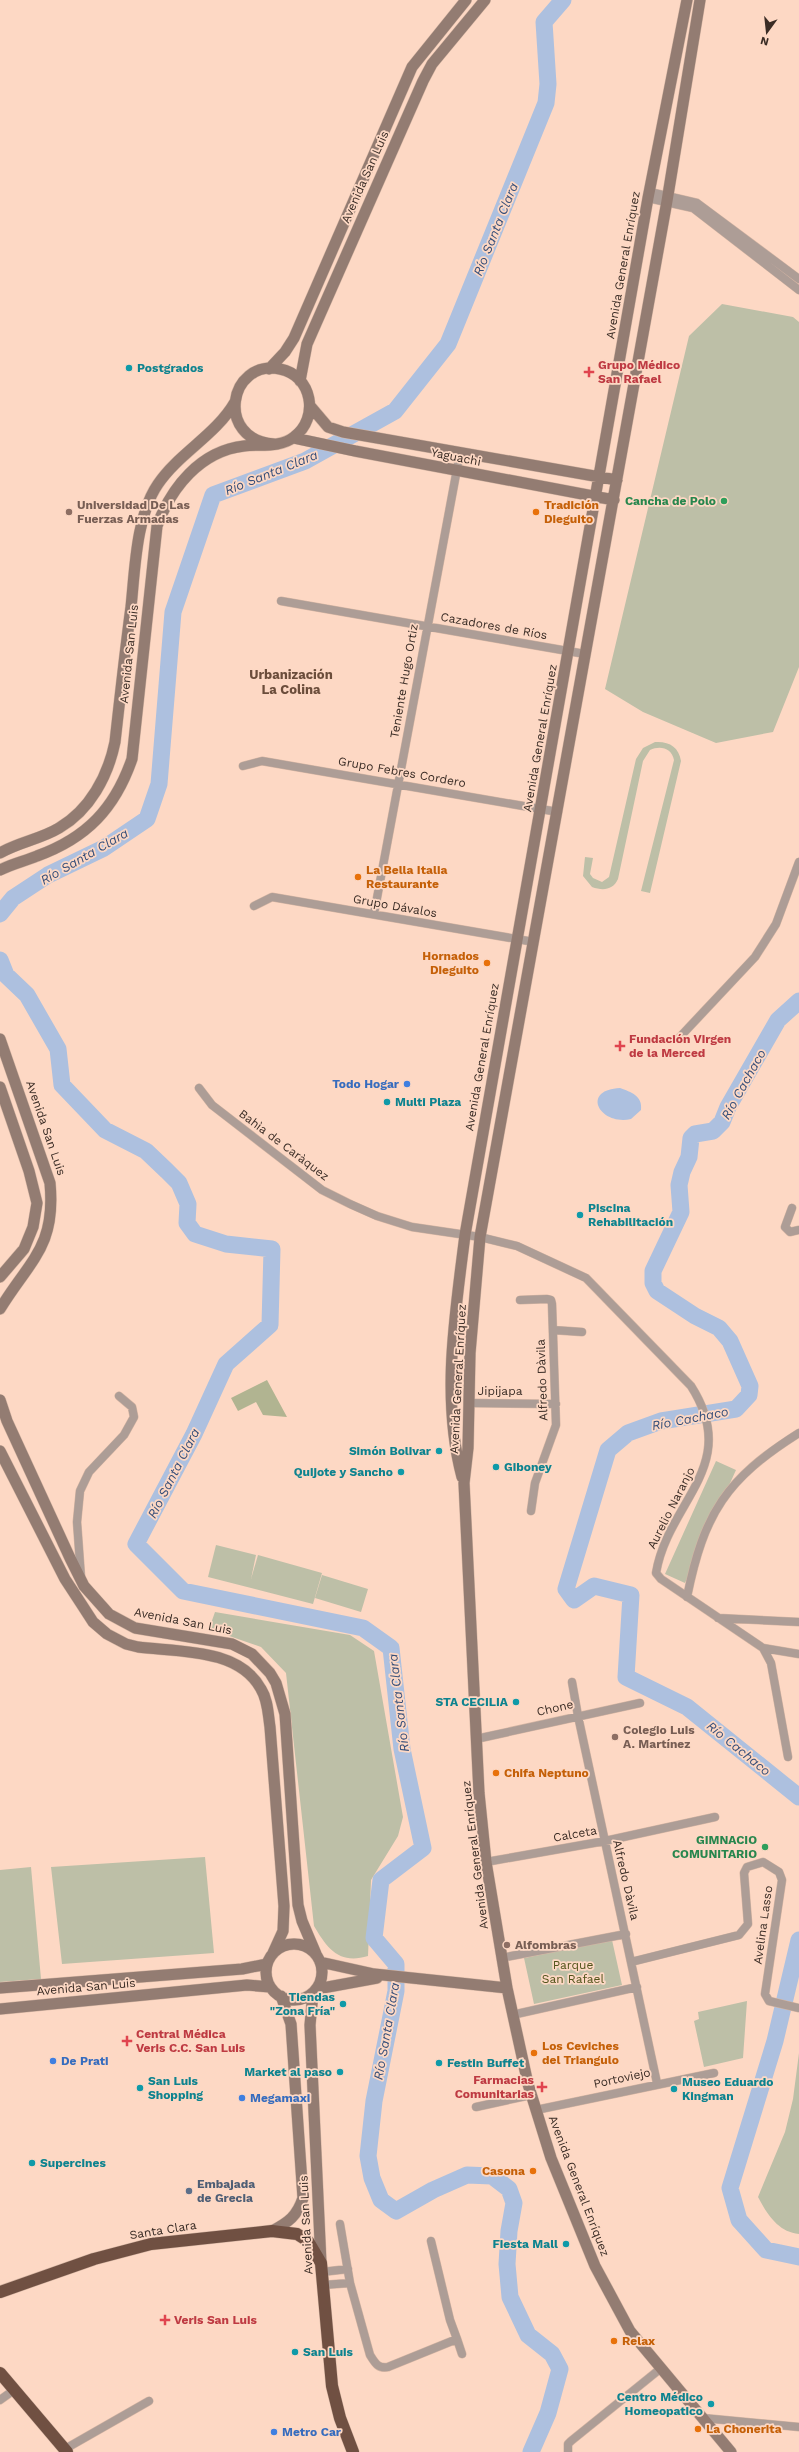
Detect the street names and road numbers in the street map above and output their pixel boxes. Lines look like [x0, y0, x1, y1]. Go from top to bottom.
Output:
street label: Avenida San Luis [338, 129, 392, 225]
street label: Avenida General Enríquez [603, 190, 643, 340]
street label: Yaguachi [430, 445, 482, 469]
street label: Avenida San Luis [117, 604, 141, 704]
street label: Cazadores de Ríos [440, 610, 548, 642]
street label: Teniente Hugo Ortiz [387, 623, 421, 739]
street label: Avenida General Enríquez [520, 663, 560, 813]
street label: Grupo Febres Cordero [337, 754, 467, 790]
street label: Grupo Dávalos [352, 892, 438, 920]
street label: Avenida General Enríquez [462, 982, 502, 1132]
street label: Avenida San Luis [23, 1079, 69, 1177]
street label: Bahìa de Caràquez [236, 1107, 332, 1183]
street label: Avenida General Enríquez [447, 1304, 469, 1454]
street label: Alfredo Dàvila [534, 1339, 550, 1421]
street label: Jipijapa [478, 1384, 523, 1398]
street label: Aurelio Naranjo [644, 1465, 698, 1551]
street label: Avenida San Luis [133, 1605, 233, 1637]
street label: Chone [535, 1697, 575, 1719]
street label: Avenida General Enríquez [459, 1780, 491, 1930]
street label: Calceta [552, 1823, 598, 1845]
street label: Alfredo Dàvila [610, 1839, 642, 1922]
street label: Avelina Lasso [751, 1885, 775, 1965]
street label: Avenida San Luis [36, 1976, 136, 1998]
street label: Portoviejo [592, 2065, 652, 2091]
street label: Avenida General Enríquez [546, 2114, 612, 2258]
street label: Avenida San Luis [296, 2175, 316, 2275]
street label: Santa Clara [129, 2218, 198, 2242]

